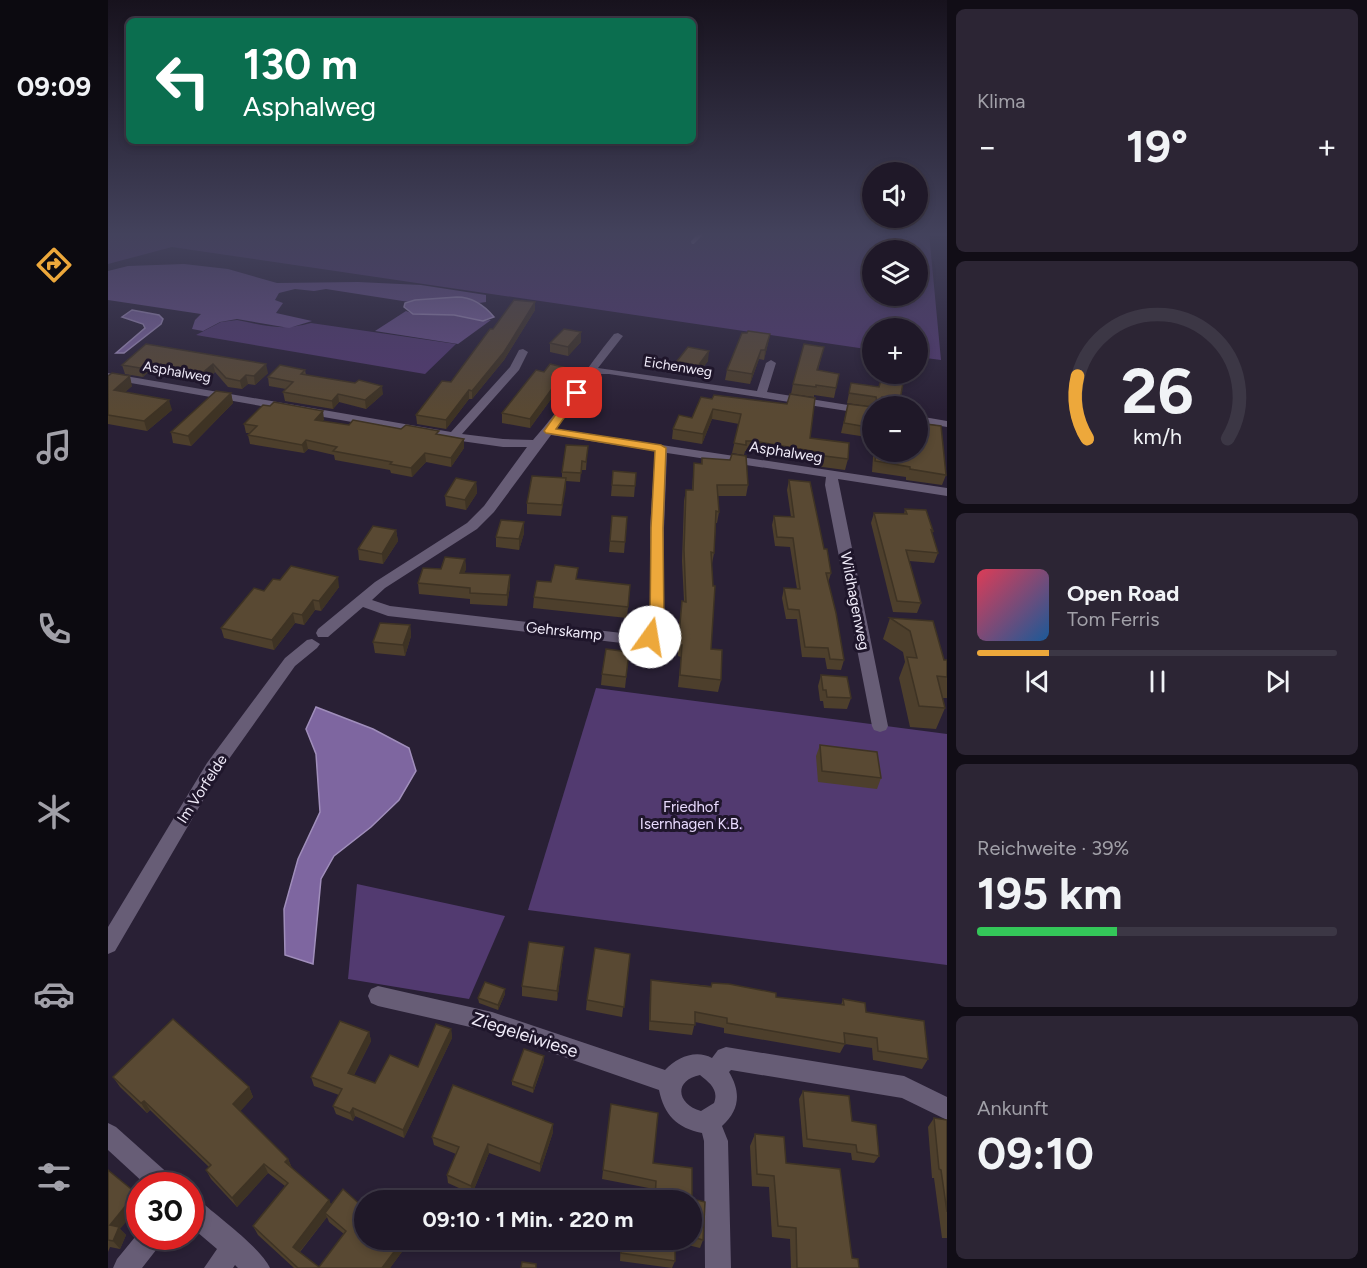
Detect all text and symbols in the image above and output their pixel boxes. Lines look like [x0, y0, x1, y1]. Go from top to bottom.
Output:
text: 130 m [243, 39, 358, 90]
icon: left [144, 42, 222, 120]
text: 09:09 [17, 70, 91, 103]
text: Klima [977, 89, 1025, 113]
text: Asphalweg [243, 90, 376, 123]
text: 19° [1126, 119, 1188, 173]
text: − [977, 127, 998, 166]
text: + [1316, 127, 1337, 166]
map controls [862, 162, 928, 462]
button: sound [862, 162, 928, 228]
button: layers [862, 240, 928, 306]
icon: directions [33, 244, 75, 286]
button: + [862, 318, 928, 384]
street label: Eichenweg [643, 353, 713, 381]
text: 26 [1121, 354, 1193, 429]
street label: Asphalweg [142, 358, 212, 386]
pin [551, 367, 602, 418]
icon: arrive [560, 376, 593, 409]
button: − [862, 396, 928, 462]
text: km/h [1133, 425, 1181, 450]
icon: music [33, 426, 75, 468]
street label: Asphalweg [748, 437, 824, 467]
street label: Wildhagenweg [837, 550, 873, 652]
text: Open Road [1067, 580, 1179, 607]
position arrow [618, 605, 682, 669]
text: Tom Ferris [1067, 607, 1160, 631]
icon: phone [33, 608, 75, 650]
street label: Gehrskamp [525, 618, 603, 644]
icon: previous [1021, 665, 1054, 698]
icon: pause [1141, 665, 1174, 698]
icon: next [1261, 665, 1294, 698]
street label: Im Vorfelde [173, 751, 231, 827]
icon: climate [33, 791, 75, 833]
park label: Friedhof Isernhagen K.B. [640, 798, 742, 833]
text: Reichweite · 39% [977, 836, 1129, 860]
text: 195 km [977, 866, 1122, 920]
icon: car [33, 973, 75, 1015]
street label: Ziegeleiwiese [469, 1008, 581, 1063]
text: Ankunft [977, 1096, 1049, 1120]
text: 09:10 [977, 1126, 1094, 1180]
icon: filters [33, 1156, 75, 1198]
speed limit sign: 30 [126, 1172, 204, 1250]
text: 09:10 · 1 Min. · 220 m [423, 1206, 633, 1233]

